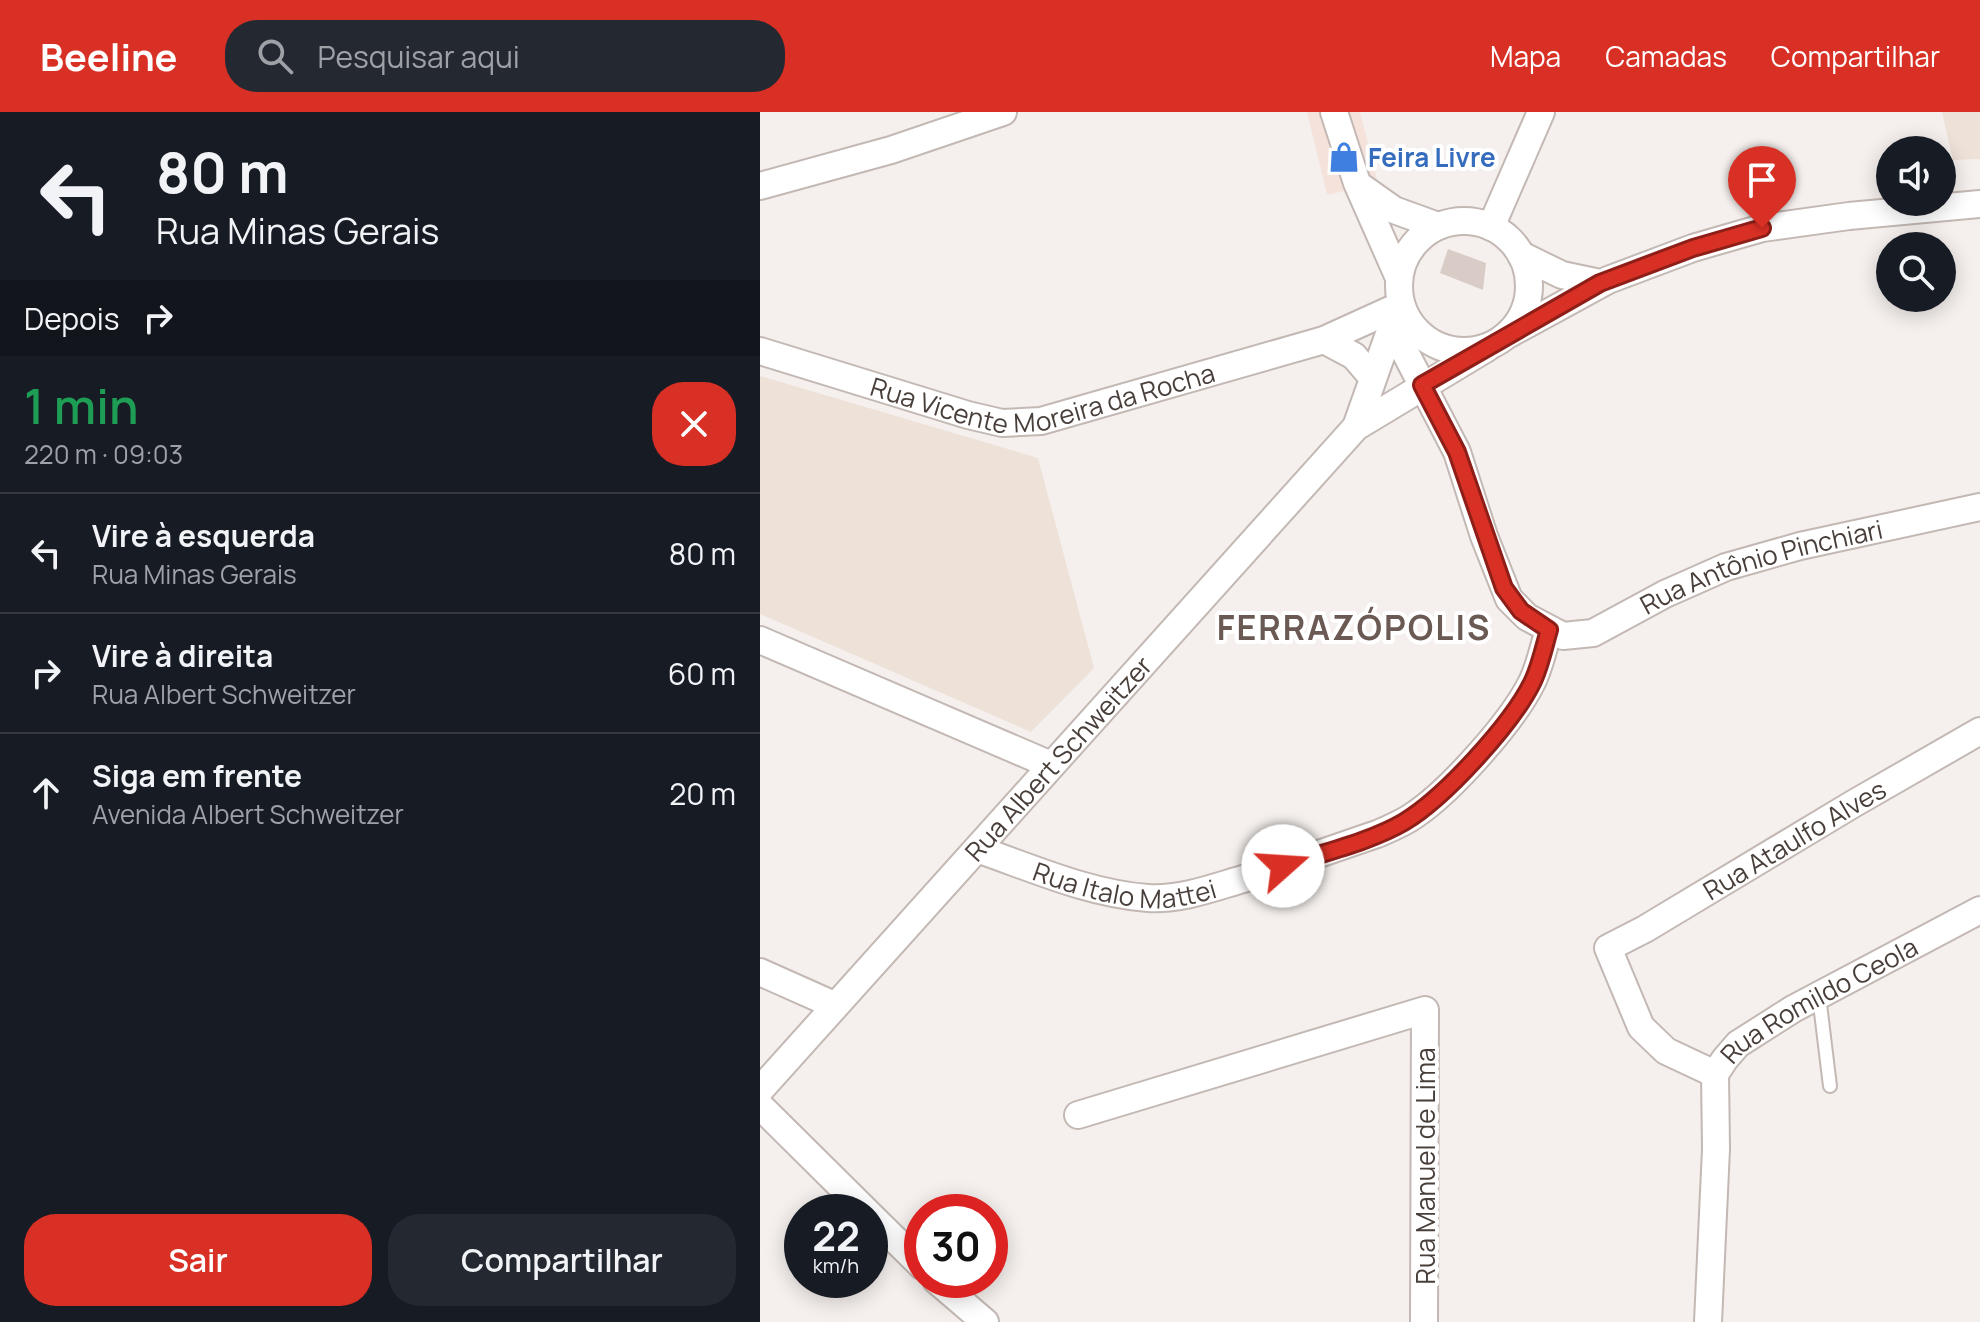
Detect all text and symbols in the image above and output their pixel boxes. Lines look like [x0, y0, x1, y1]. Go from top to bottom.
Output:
search box [225, 20, 785, 92]
text: Beeline [40, 30, 177, 82]
icon: search [253, 34, 297, 78]
text: Pesquisar aqui [317, 36, 520, 77]
text: Mapa [1490, 37, 1561, 75]
text: Camadas [1605, 37, 1727, 75]
text: Compartilhar [1771, 37, 1940, 75]
text: 80 m [156, 133, 289, 210]
map controls [1876, 136, 1956, 312]
button: sound [1876, 136, 1956, 216]
place label: Feira Livre [1368, 139, 1496, 175]
shop icon: Feira Livre [1327, 140, 1361, 174]
icon: left [24, 144, 128, 248]
pin [1728, 146, 1796, 228]
icon: arrive [1740, 158, 1784, 202]
text: Rua Minas Gerais [156, 206, 439, 255]
button: search [1876, 232, 1956, 312]
icon: right [136, 296, 180, 340]
text: Depois [24, 298, 120, 339]
street label: Rua Vicente Moreira da Rocha [866, 354, 1219, 442]
text: 1 min [24, 373, 138, 438]
button: close [652, 382, 736, 466]
text: 220 m · 09:03 [24, 436, 183, 472]
street label: Rua Antônio Pinchiari [1633, 511, 1886, 622]
text: Vire à esquerda [92, 515, 315, 556]
icon: left [24, 531, 68, 575]
text: 80 m [669, 533, 736, 574]
text: Rua Minas Gerais [92, 556, 297, 592]
district label: FERRAZÓPOLIS [1217, 604, 1491, 650]
text: Vire à direita [92, 635, 273, 676]
street label: Rua Albert Schweitzer [957, 648, 1160, 869]
icon: right [24, 651, 68, 695]
text: 60 m [668, 653, 736, 694]
text: Rua Albert Schweitzer [92, 676, 356, 712]
text: Siga em frente [92, 755, 302, 796]
icon: ahead [24, 771, 68, 815]
street label: Rua Ataulfo Alves [1696, 771, 1892, 908]
text: 20 m [669, 773, 736, 814]
text: Avenida Albert Schweitzer [92, 796, 404, 832]
position arrow [1241, 824, 1325, 908]
street label: Rua Italo Mattei [1028, 853, 1220, 917]
street label: Rua Romildo Ceola [1711, 928, 1924, 1071]
street label: Rua Manuel de Lima [1407, 1048, 1443, 1284]
speed limit sign: 30 [904, 1194, 1008, 1298]
text: 22 [812, 1208, 860, 1263]
button: Sair [24, 1214, 372, 1306]
button: Compartilhar [388, 1214, 736, 1306]
text: km/h [813, 1252, 859, 1279]

